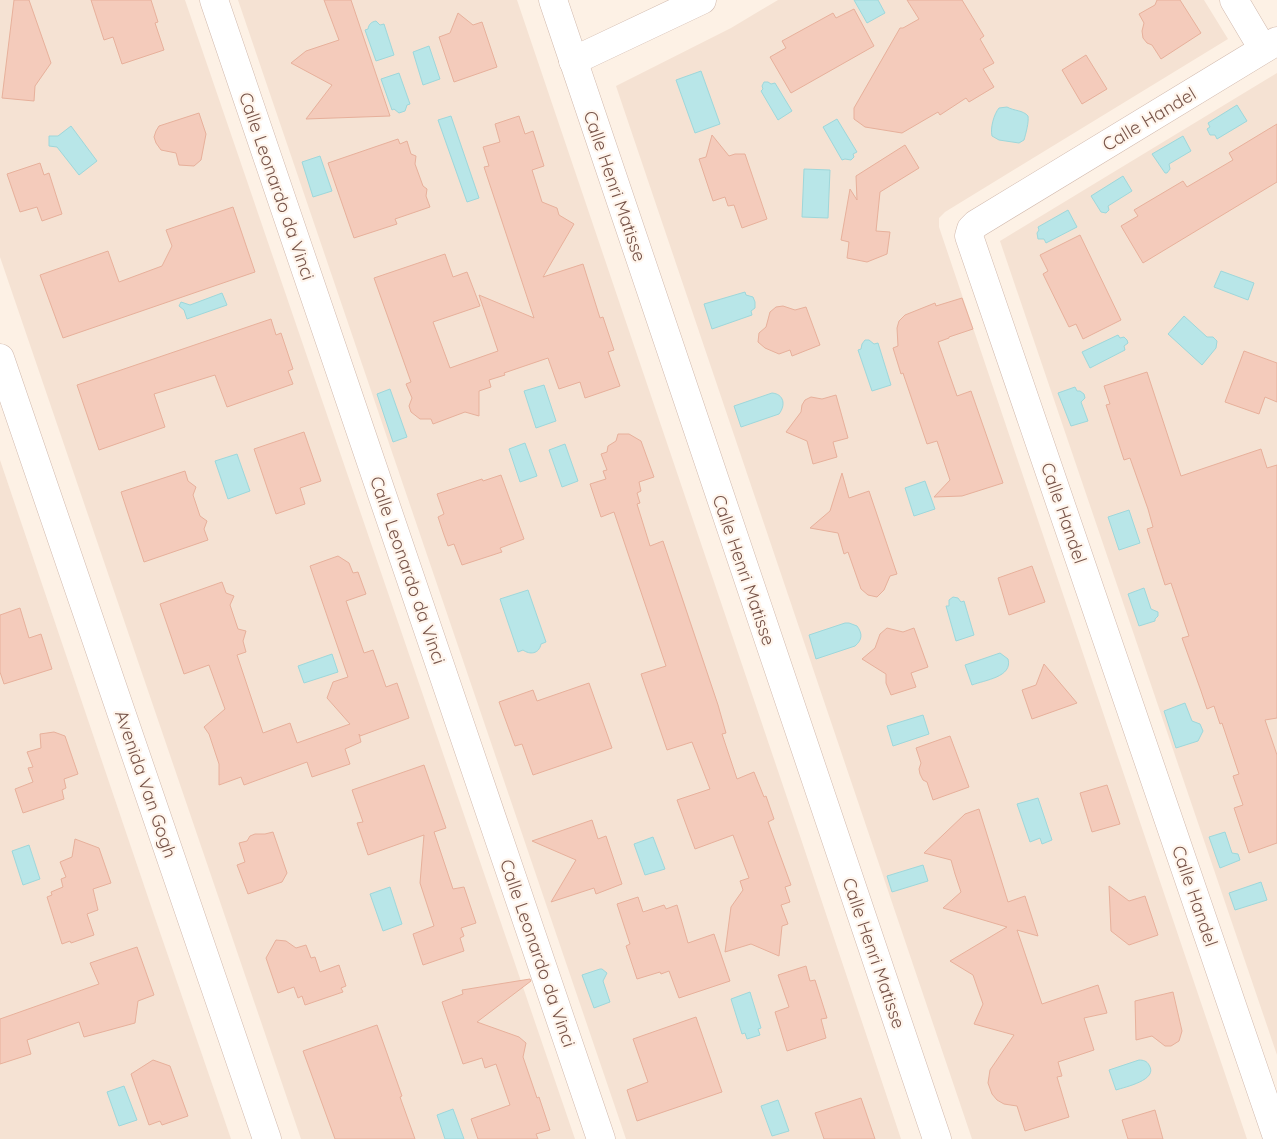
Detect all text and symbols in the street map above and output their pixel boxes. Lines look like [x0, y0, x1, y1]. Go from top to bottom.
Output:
street label: Calle Handel [1098, 82, 1200, 156]
street label: Calle Leonardo da Vinci [234, 89, 320, 283]
street label: Calle Henri Matisse [578, 108, 652, 264]
street label: Calle Handel [1036, 459, 1092, 567]
street label: Calle Leonardo da Vinci [365, 473, 451, 667]
street label: Calle Henri Matisse [707, 492, 781, 648]
street label: Avenida Van Gogh [110, 707, 182, 861]
street label: Calle Handel [1167, 842, 1223, 950]
street label: Calle Leonardo da Vinci [495, 856, 581, 1050]
street label: Calle Henri Matisse [837, 875, 911, 1031]

